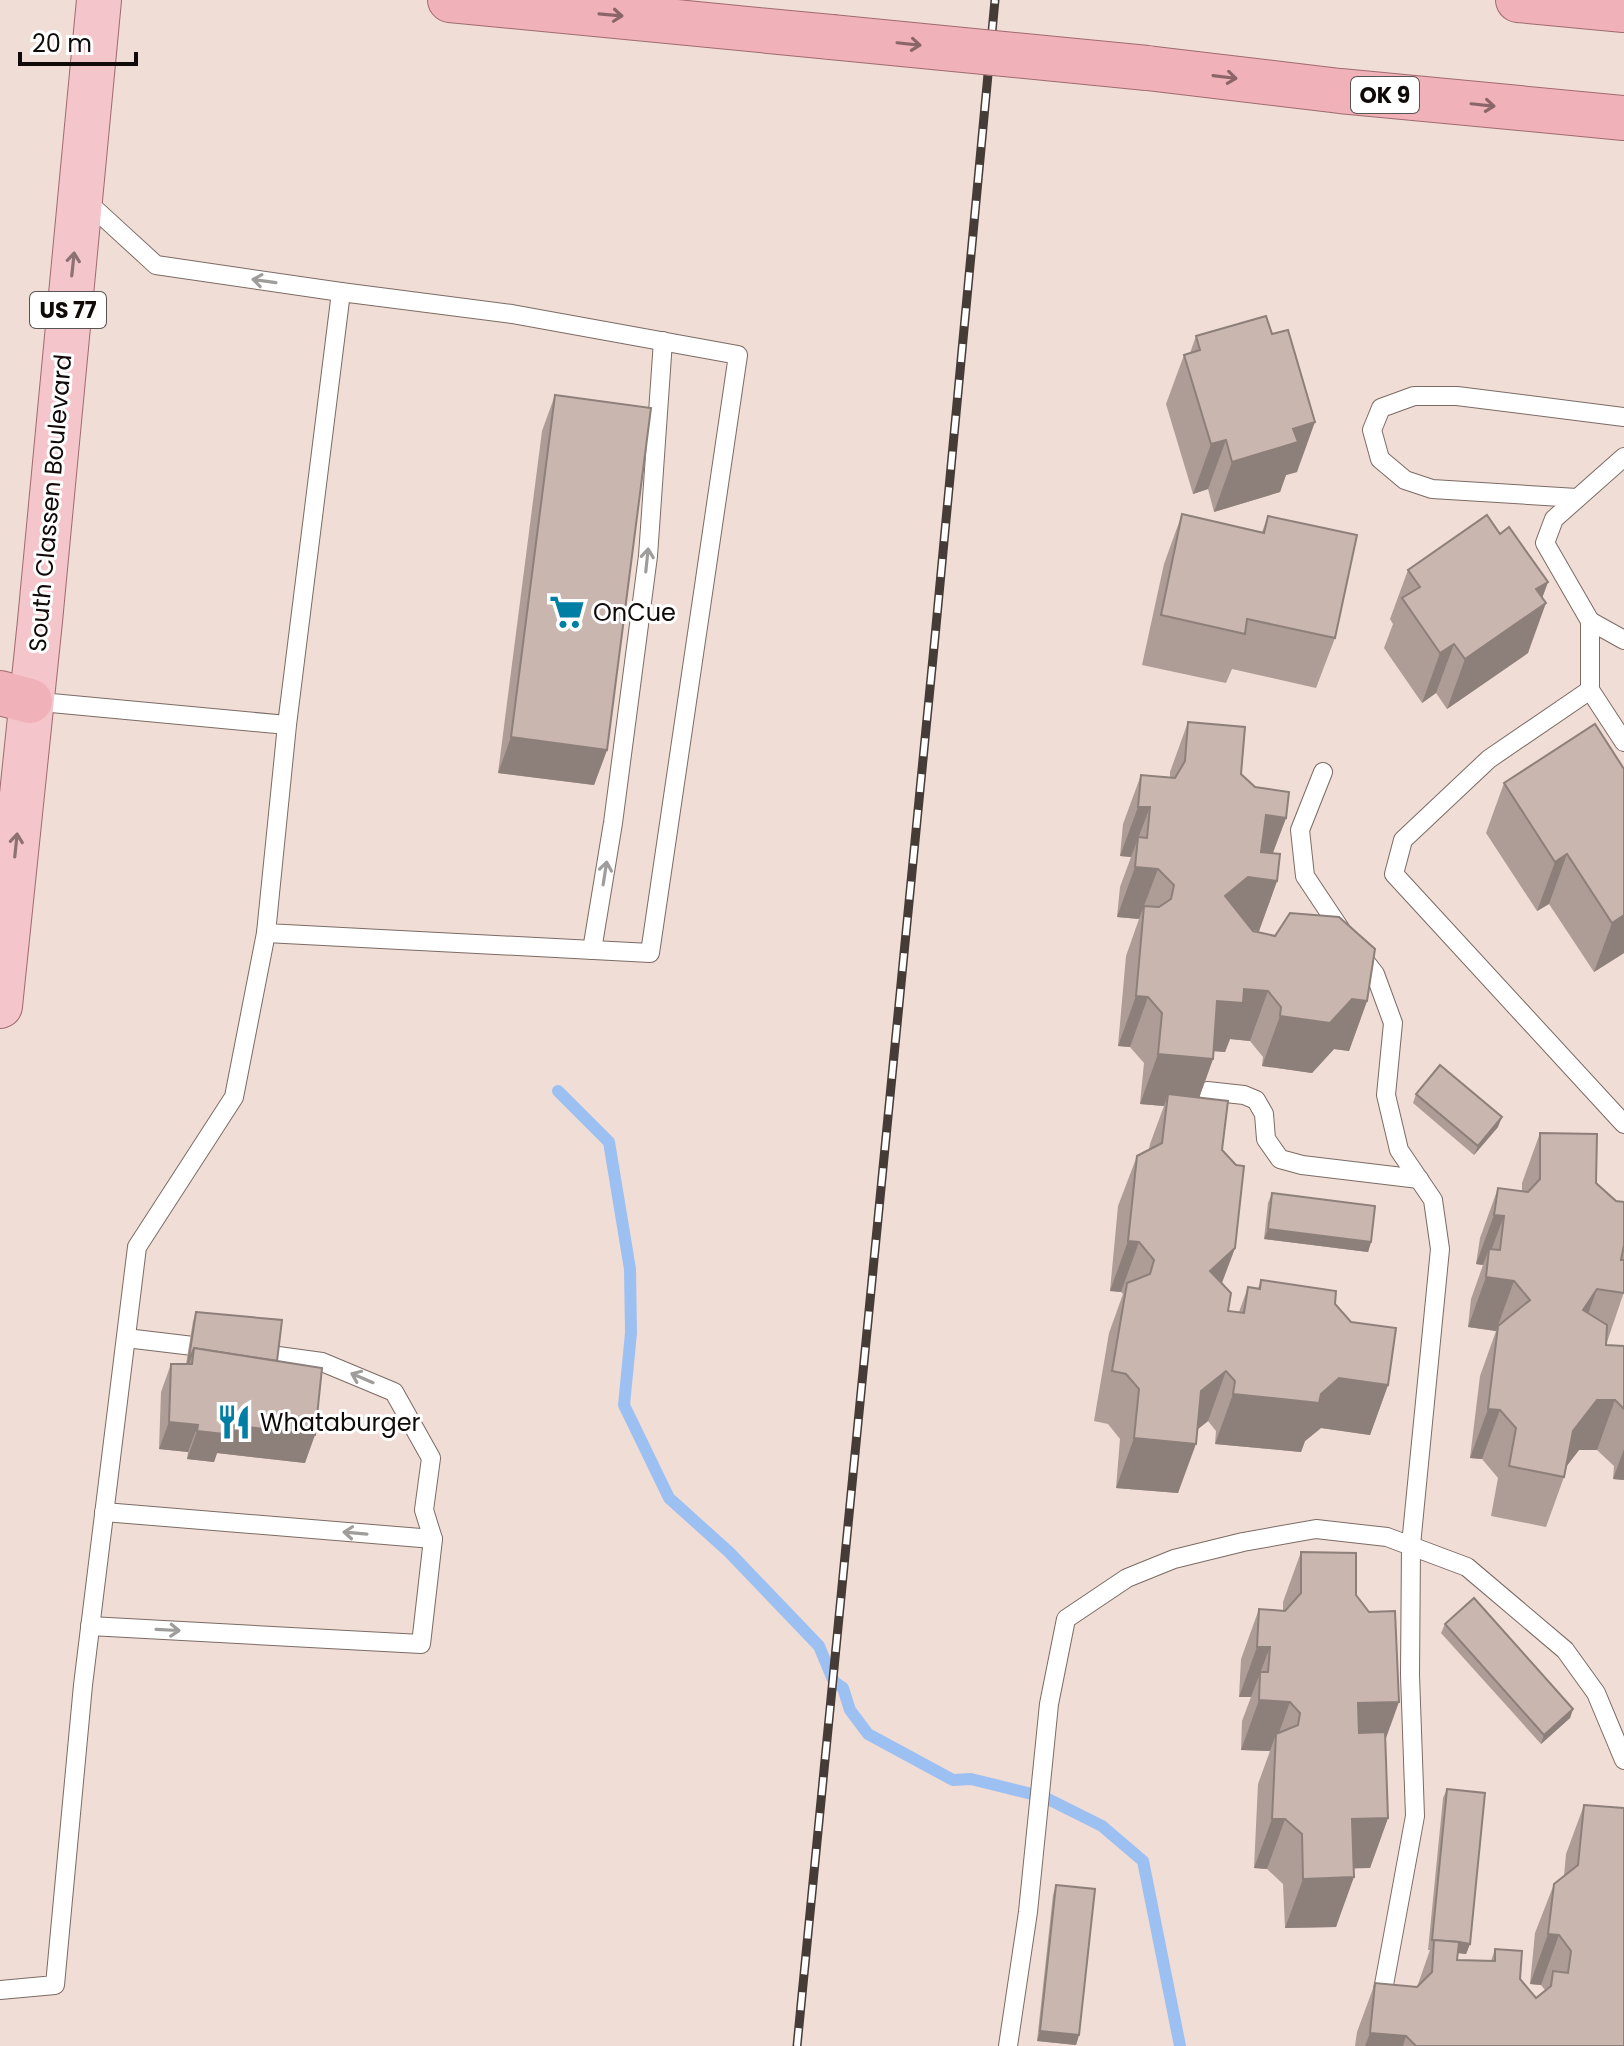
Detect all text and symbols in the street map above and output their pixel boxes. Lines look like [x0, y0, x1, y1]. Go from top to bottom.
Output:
one-way arrow [597, 8, 624, 23]
scale bar [20, 16, 136, 66]
text: 20 m [32, 27, 92, 60]
one-way arrow [895, 37, 921, 52]
one-way arrow [1212, 70, 1237, 85]
road number: OK 9 [1351, 77, 1419, 113]
one-way arrow [1469, 97, 1496, 112]
one-way arrow [65, 251, 80, 278]
one-way arrow [251, 273, 277, 288]
road number: US 77 [30, 292, 106, 328]
street label: South Classen Boulevard [21, 353, 79, 653]
one-way arrow [640, 547, 655, 574]
supermarket icon: OnCue [548, 593, 586, 631]
place label: OnCue [593, 596, 676, 629]
one-way arrow [9, 832, 24, 859]
one-way arrow [598, 861, 613, 886]
one-way arrow [351, 1370, 375, 1385]
restaurant icon: Whataburger [215, 1403, 253, 1441]
place label: Whataburger [260, 1406, 421, 1439]
one-way arrow [342, 1525, 369, 1540]
one-way arrow [154, 1623, 181, 1638]

